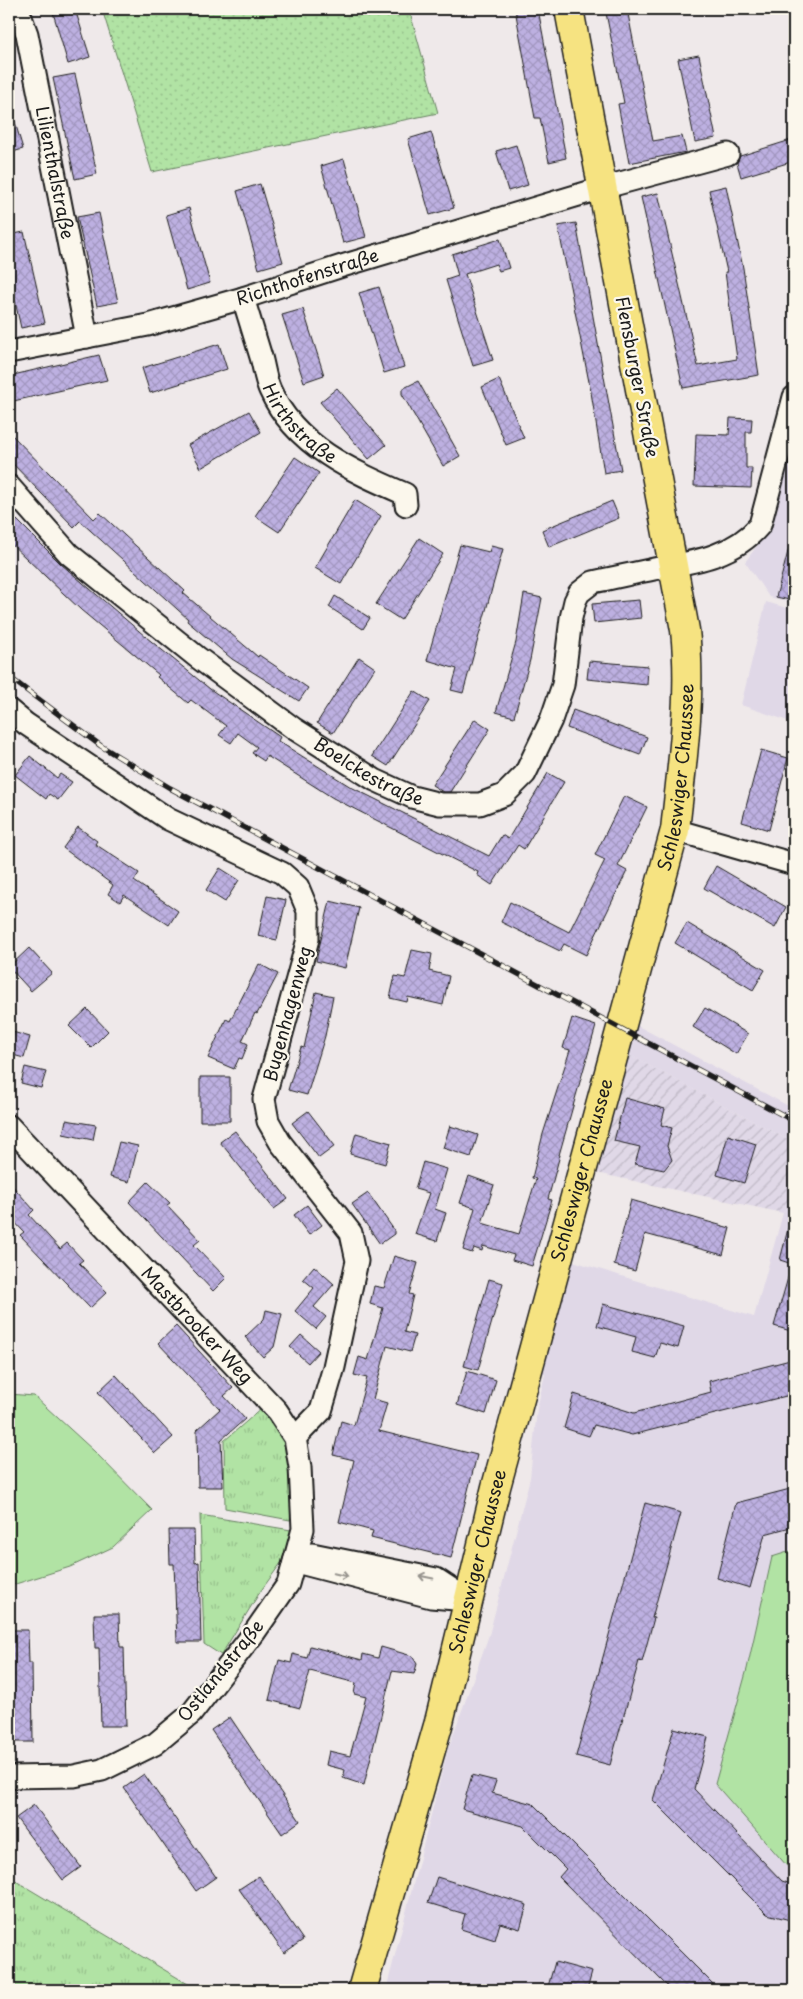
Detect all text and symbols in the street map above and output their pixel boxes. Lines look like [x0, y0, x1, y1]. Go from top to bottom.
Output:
street label: Lilienthalstraße [30, 104, 82, 241]
street label: Richthofenstraße [233, 241, 382, 311]
street label: Flensburger Straße [610, 294, 667, 460]
street label: Hirthstraße [257, 378, 343, 469]
street label: Schleswiger Chaussee [649, 683, 699, 874]
street label: Boelckestraße [309, 730, 426, 811]
street label: Bugenhagenweg [255, 943, 318, 1085]
street label: Schleswiger Chaussee [543, 1075, 619, 1265]
street label: Mastbrooker Weg [136, 1260, 260, 1390]
street label: Schleswiger Chaussee [441, 1466, 512, 1656]
one-way arrow [333, 1571, 349, 1580]
one-way arrow [419, 1571, 435, 1581]
street label: Ostlandstraße [170, 1613, 270, 1727]

